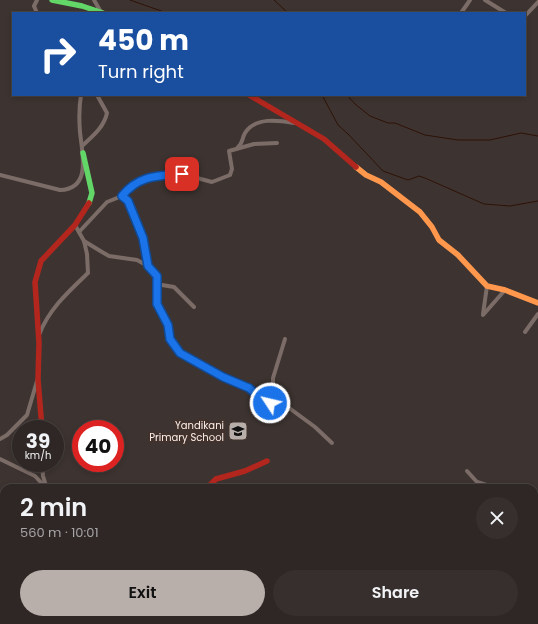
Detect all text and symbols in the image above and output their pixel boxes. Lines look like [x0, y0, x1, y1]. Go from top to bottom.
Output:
text: 450 m [98, 21, 189, 60]
icon: right [32, 28, 84, 80]
text: Turn right [98, 59, 184, 84]
pin [165, 157, 199, 191]
icon: arrive [171, 163, 193, 185]
position arrow [249, 382, 291, 424]
place label: Yandikani Primary School [149, 418, 224, 445]
speed limit sign: 40 [72, 420, 124, 472]
school or university icon: Yandikani Primary School [227, 420, 249, 442]
text: 39 [26, 427, 50, 455]
text: km/h [25, 448, 51, 463]
text: 2 min [20, 491, 87, 524]
button: close [476, 497, 518, 539]
text: 560 m · 10:01 [20, 523, 99, 542]
button: Exit [20, 570, 265, 616]
button: Share [273, 570, 518, 616]

